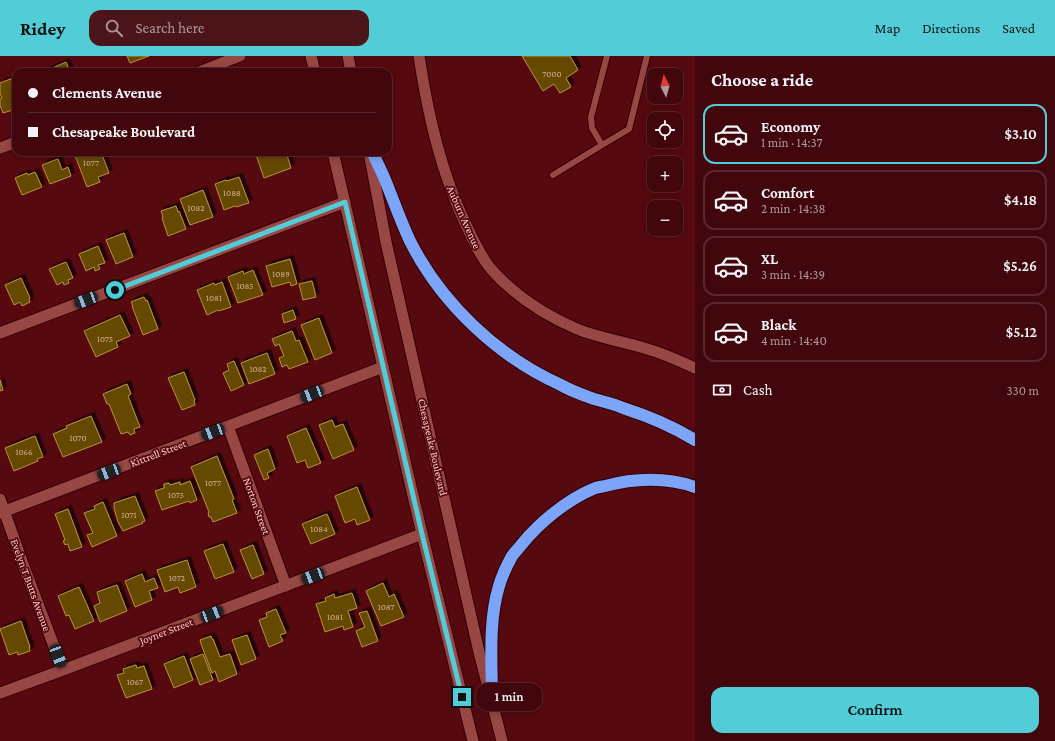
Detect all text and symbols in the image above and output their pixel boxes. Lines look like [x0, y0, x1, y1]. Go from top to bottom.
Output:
search box [89, 10, 369, 46]
icon: search [103, 17, 125, 39]
text: Ridey [20, 18, 65, 39]
text: Search here [135, 20, 204, 36]
text: Map [875, 20, 900, 36]
text: Directions [922, 20, 980, 36]
text: Saved [1002, 20, 1035, 36]
north arrow [647, 68, 683, 104]
map controls [647, 68, 683, 236]
house number: 7000 [542, 69, 562, 79]
text: Choose a ride [711, 70, 813, 90]
text: Clements Avenue [52, 85, 162, 101]
button: locate [647, 112, 683, 148]
icon: car [713, 116, 749, 152]
text: Economy [761, 119, 820, 135]
text: Chesapeake Boulevard [52, 124, 195, 140]
text: $3.10 [1004, 126, 1037, 142]
text: 1 min · 14:37 [761, 135, 823, 150]
button: + [647, 156, 683, 192]
house number: 1077 [83, 158, 99, 168]
icon: car [713, 182, 749, 218]
street label: Auburn Avenue [445, 184, 483, 251]
text: Comfort [761, 185, 815, 201]
house number: 1088 [223, 188, 241, 198]
text: $4.18 [1004, 192, 1037, 208]
button: − [647, 200, 683, 236]
text: 2 min · 14:38 [761, 201, 826, 216]
house number: 1082 [187, 203, 205, 213]
icon: car [713, 248, 749, 284]
text: XL [761, 251, 778, 267]
text: $5.26 [1003, 258, 1037, 274]
text: 3 min · 14:39 [761, 267, 825, 282]
house number: 1089 [272, 269, 290, 279]
route start [106, 281, 124, 299]
house number: 1085 [236, 281, 254, 291]
car [73, 290, 99, 310]
house number: 1081 [206, 293, 222, 303]
icon: car [713, 314, 749, 350]
text: Black [761, 317, 796, 333]
text: $5.12 [1006, 324, 1037, 340]
text: 4 min · 14:40 [761, 333, 827, 348]
house number: 1075 [97, 334, 113, 344]
house number: 1082 [249, 364, 267, 374]
icon: cash [711, 379, 733, 401]
text: Cash [743, 382, 773, 398]
text: 330 m [1006, 383, 1039, 398]
car [299, 384, 325, 404]
street label: Chesapeake Boulevard [415, 397, 450, 497]
car [200, 422, 226, 442]
house number: 1070 [70, 433, 86, 443]
street label: Kittrell Street [128, 437, 188, 469]
house number: 1066 [15, 447, 33, 457]
car [96, 462, 122, 482]
street label: Norton Street [241, 476, 273, 536]
house number: 1077 [205, 478, 221, 488]
house number: 1075 [168, 490, 184, 500]
house number: 1071 [122, 510, 137, 520]
house number: 1084 [310, 524, 328, 534]
street label: Evelyn T Butts Avenue [8, 537, 53, 633]
car [300, 566, 326, 586]
house number: 1072 [169, 573, 185, 583]
house number: 1087 [378, 602, 394, 612]
car [199, 604, 225, 624]
house number: 1081 [327, 612, 343, 622]
street label: Joyner Street [137, 615, 195, 648]
car [48, 643, 68, 669]
house number: 1067 [127, 677, 143, 687]
callout: 1 min [476, 683, 542, 711]
button: Confirm [711, 687, 1039, 733]
route end [453, 688, 471, 706]
text: 1 min [495, 689, 523, 704]

